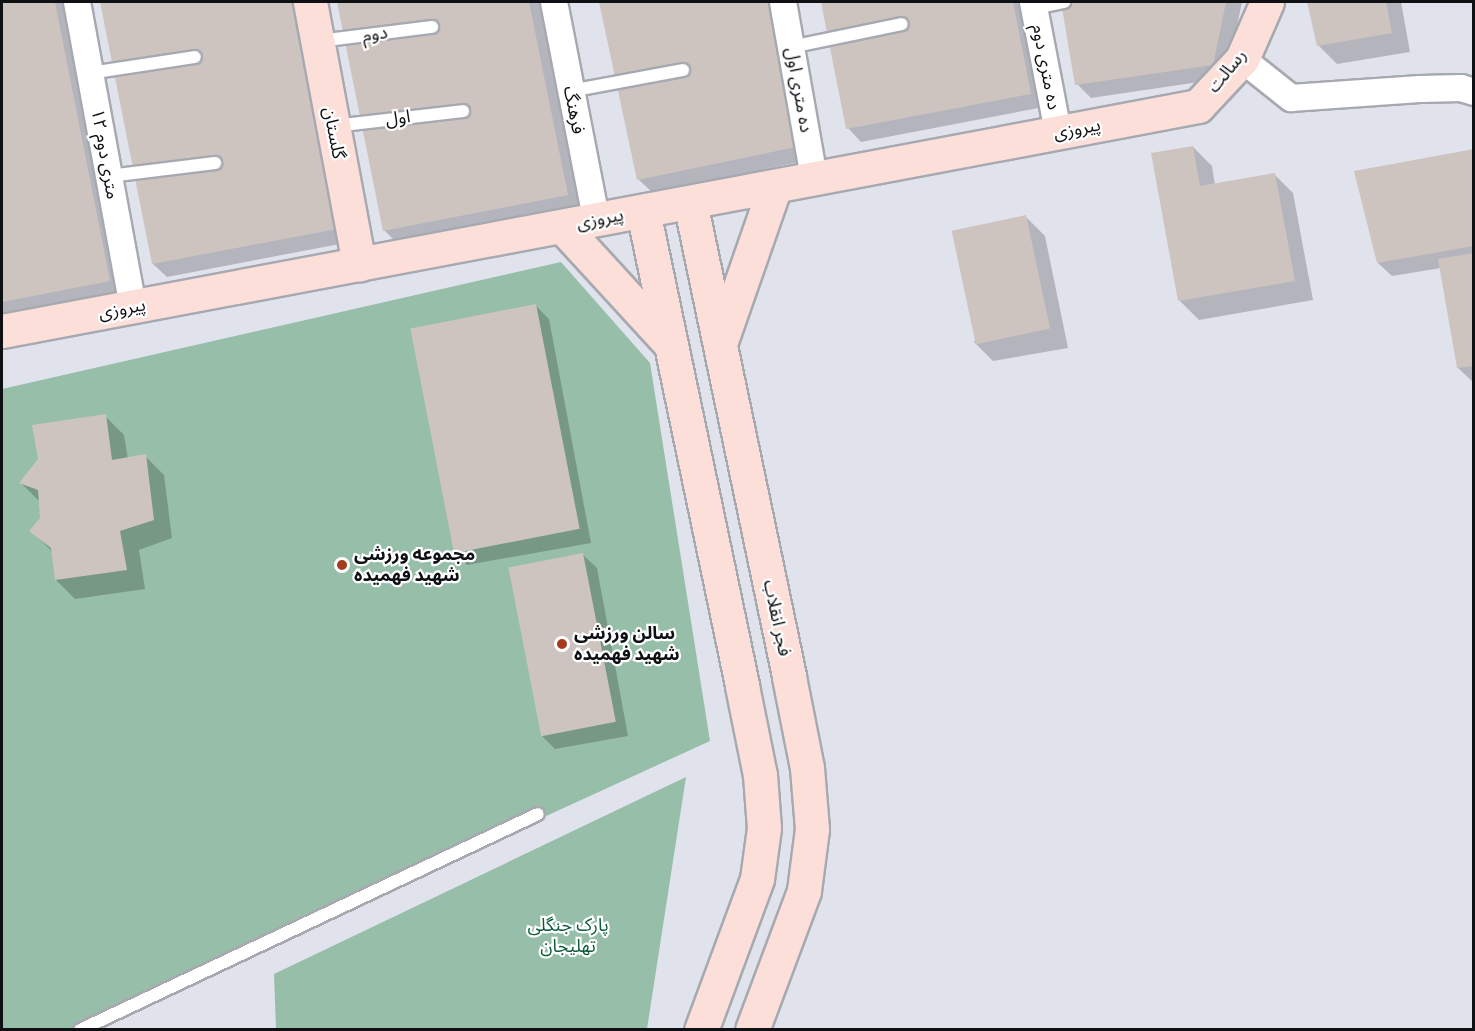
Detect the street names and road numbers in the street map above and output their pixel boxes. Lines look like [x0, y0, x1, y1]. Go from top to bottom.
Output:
street label: دوم [361, 22, 389, 46]
street label: ده متری دوم [1027, 22, 1065, 112]
street label: رسالت [1203, 45, 1251, 97]
street label: ده متری اول [781, 46, 817, 134]
street label: فرهنگ [559, 84, 589, 136]
street label: گلستان [318, 105, 350, 161]
street label: اول [384, 106, 412, 130]
street label: ۱۲ متری دوم [86, 107, 124, 201]
street label: پیروزی [1052, 114, 1102, 144]
street label: پیروزی [575, 204, 625, 234]
street label: پیروزی [97, 294, 147, 324]
street label: فجر انقلاب [758, 578, 796, 658]

